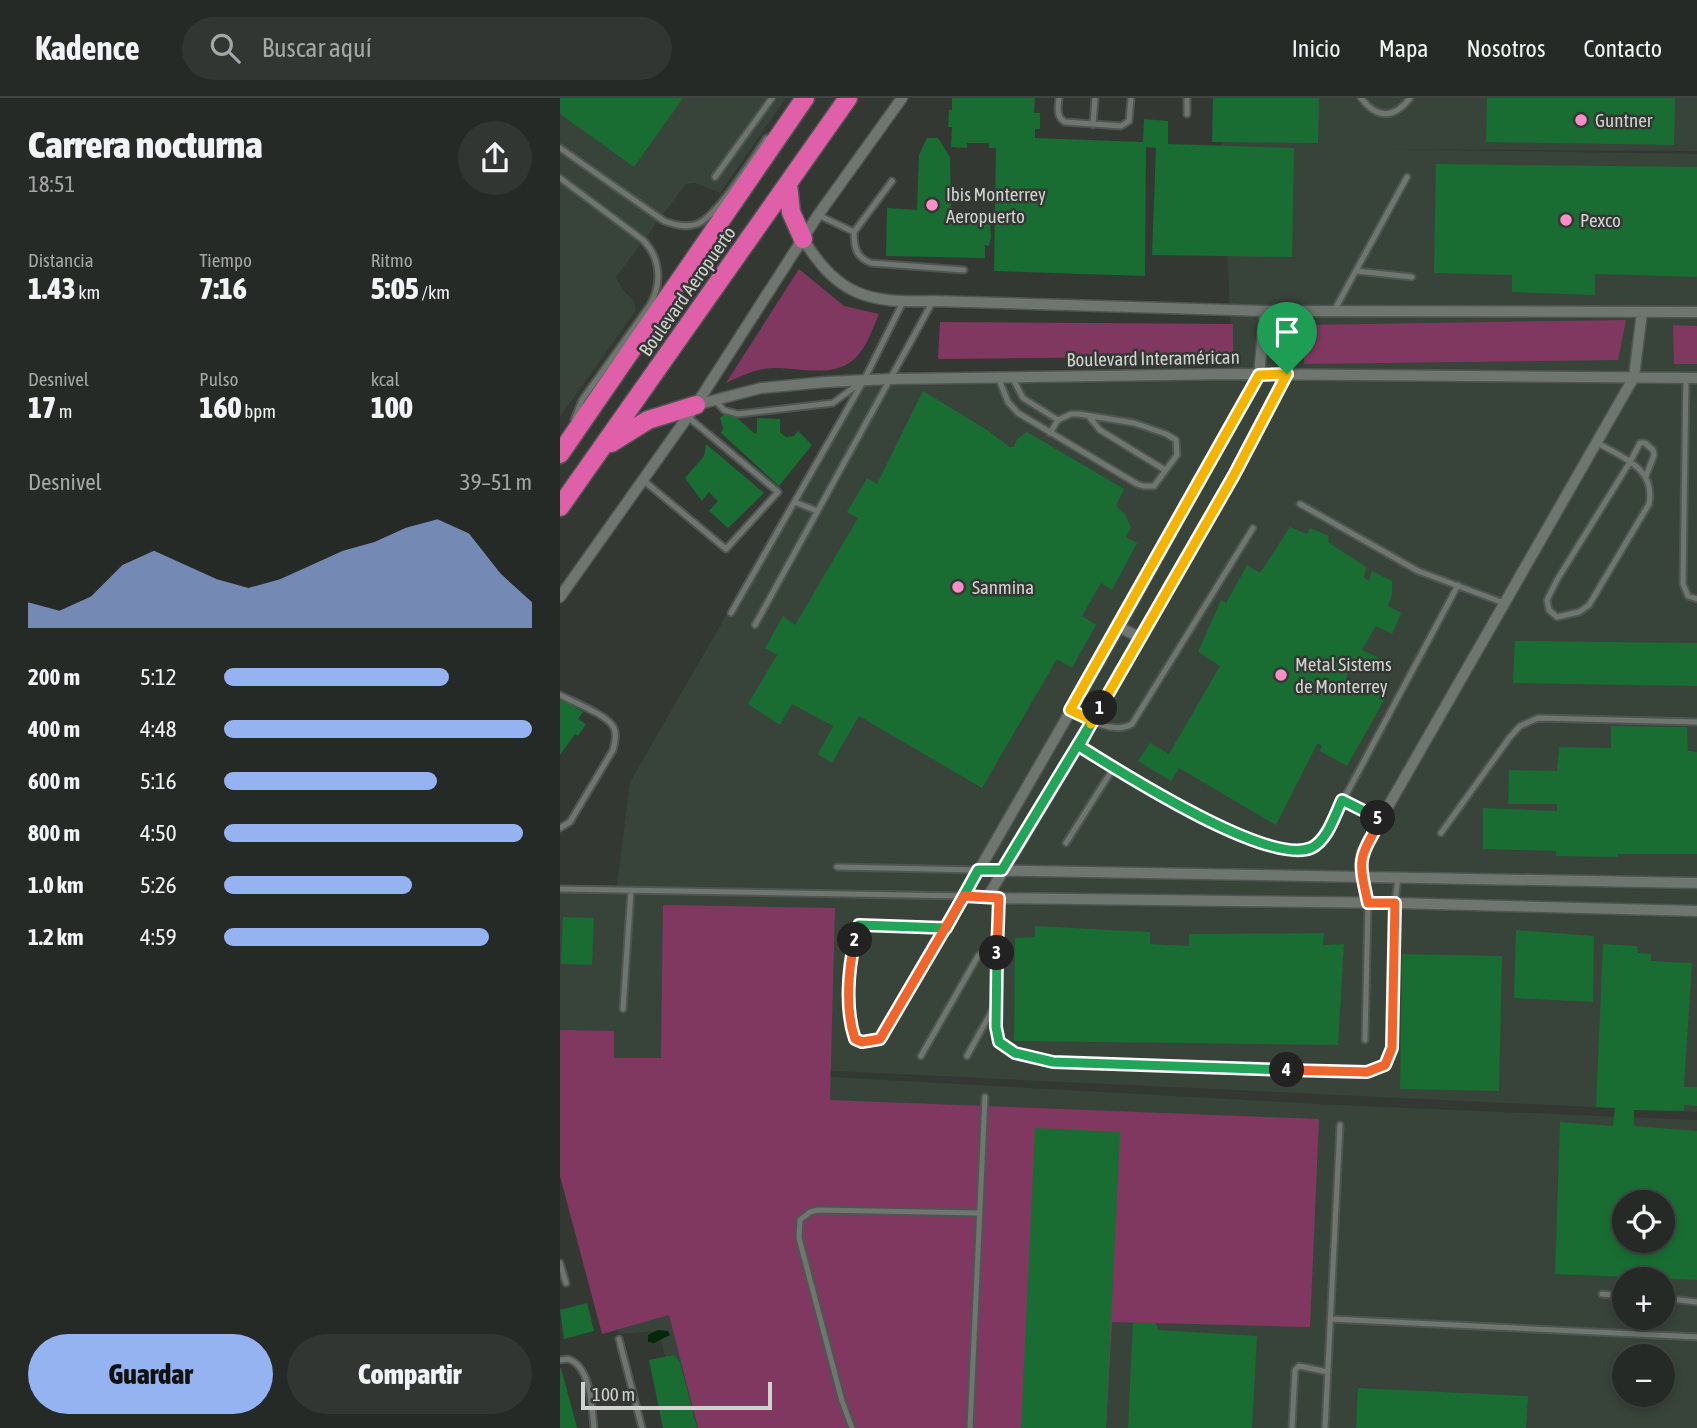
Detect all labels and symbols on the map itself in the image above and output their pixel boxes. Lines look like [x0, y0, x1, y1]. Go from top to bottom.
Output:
place label: Guntner [1595, 109, 1653, 131]
marker: Guntner [1573, 112, 1589, 128]
place label: Ibis Monterrey Aeropuerto [946, 183, 1046, 227]
marker: Ibis Monterrey Aeropuerto [924, 197, 940, 213]
place label: Pexco [1580, 209, 1621, 231]
marker: Pexco [1558, 212, 1574, 228]
street label: Boulevard Aeropuerto [634, 222, 740, 360]
pin [1257, 302, 1317, 374]
street label: Boulevard Interamérican [1066, 345, 1240, 371]
place label: Sanmina [972, 576, 1034, 598]
marker: Sanmina [950, 579, 966, 595]
place label: Metal Sistems de Monterrey [1295, 653, 1392, 697]
marker: Metal Sistems de Monterrey [1273, 667, 1289, 683]
pin: 1 [1082, 690, 1118, 726]
pin: 5 [1360, 800, 1396, 836]
pin: 2 [838, 922, 872, 958]
pin: 3 [980, 936, 1014, 970]
pin: 4 [1270, 1052, 1304, 1088]
scale bar [581, 1379, 772, 1411]

